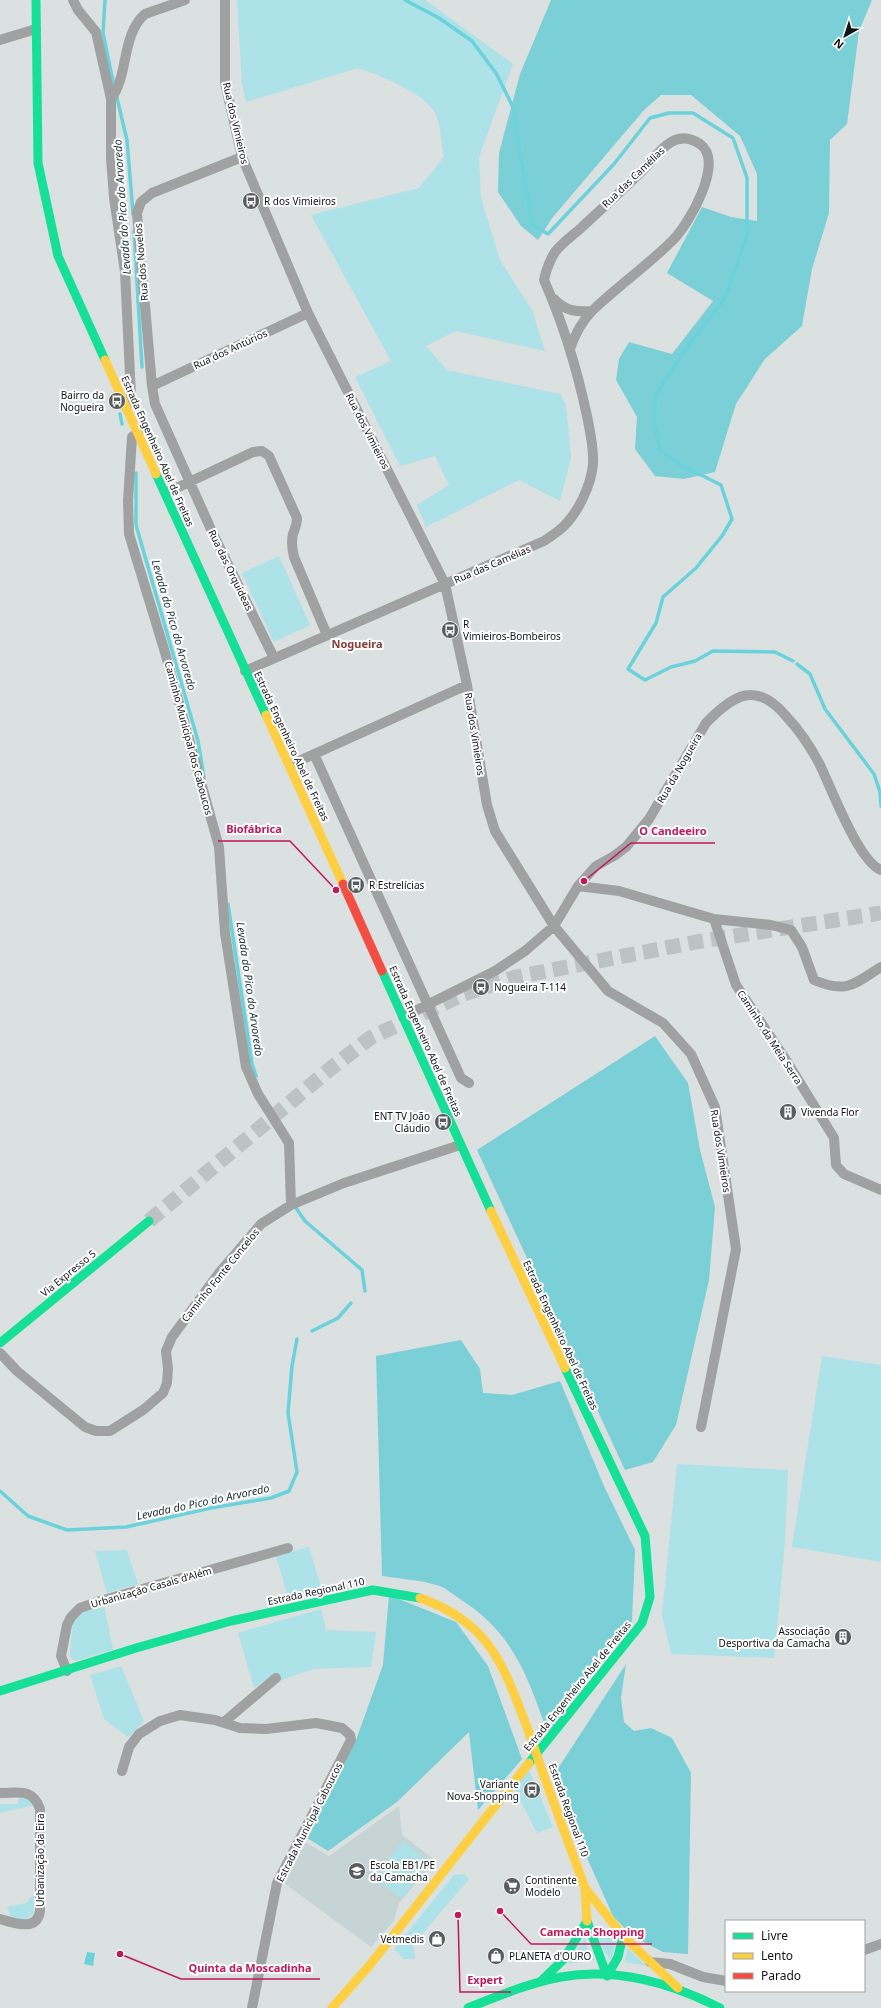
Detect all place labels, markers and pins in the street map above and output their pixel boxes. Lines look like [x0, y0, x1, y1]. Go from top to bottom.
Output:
bus stop icon: R dos Vimieiros [241, 191, 261, 211]
place label: R dos Vimieiros [264, 194, 336, 208]
place label: Bairro da Nogueira [60, 388, 104, 414]
bus stop icon: Bairro da Nogueira [107, 391, 127, 411]
place label: R Vimieiros-Bombeiros [463, 617, 561, 643]
bus stop icon: R Vimieiros-Bombeiros [440, 620, 460, 640]
callout: Biofábrica [218, 818, 290, 841]
callout: O Candeeiro [631, 820, 715, 843]
bus stop icon: R Estrelícias [346, 875, 366, 895]
place label: R Estrelícias [369, 878, 425, 892]
bus stop icon: Nogueira T-114 [471, 977, 491, 997]
place label: Nogueira T-114 [494, 980, 566, 994]
building icon: Vivenda Flor [778, 1102, 798, 1122]
place label: Vivenda Flor [801, 1105, 859, 1119]
place label: ENT TV João Cláudio [374, 1109, 430, 1135]
bus stop icon: ENT TV João Cláudio [433, 1112, 453, 1132]
place label: Associação Desportiva da Camacha [719, 1624, 830, 1650]
building icon: Associação Desportiva da Camacha [833, 1627, 853, 1647]
place label: Variante Nova-Shopping [447, 1777, 519, 1803]
bus stop icon: Variante Nova-Shopping [522, 1780, 542, 1800]
place label: Escola EB1/PE da Camacha [370, 1858, 435, 1884]
school or university icon: Escola EB1/PE da Camacha [347, 1861, 367, 1881]
place label: Continente Modelo [525, 1873, 577, 1899]
supermarket icon: Continente Modelo [502, 1876, 522, 1896]
callout: Camacha Shopping [531, 1921, 652, 1944]
shop icon: Vetmedis [427, 1929, 447, 1949]
place label: Vetmedis [380, 1932, 424, 1946]
shop icon: PLANETA d'OURO [486, 1946, 506, 1966]
place label: PLANETA d'OURO [509, 1949, 591, 1963]
callout: Quinta da Moscadinha [181, 1956, 320, 1979]
callout: Expert [460, 1969, 511, 1992]

